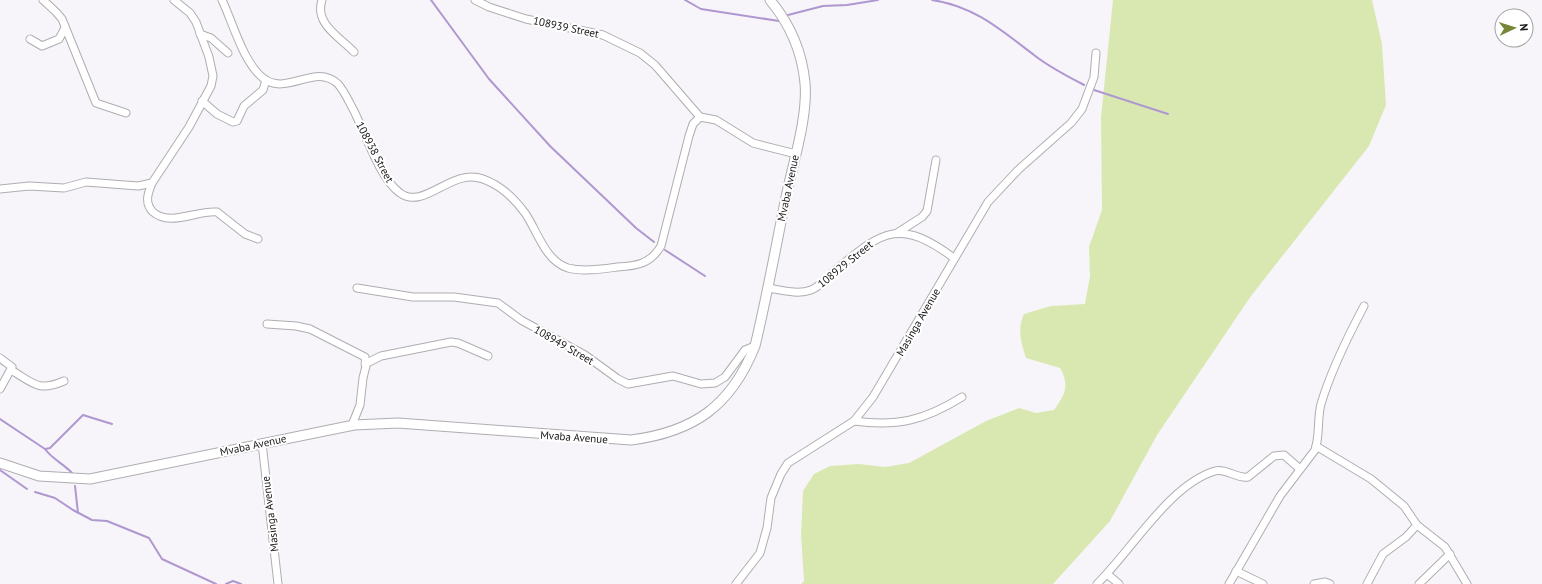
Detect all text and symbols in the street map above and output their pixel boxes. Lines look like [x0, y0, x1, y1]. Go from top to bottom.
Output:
north arrow [1494, 8, 1534, 48]
street label: 108939 Street [532, 13, 600, 41]
text: N [1517, 23, 1531, 31]
street label: 108938 Street [353, 119, 397, 185]
street label: Mvaba Avenue [774, 153, 802, 223]
street label: 108929 Street [815, 237, 876, 291]
street label: Masinga Avenue [893, 285, 943, 358]
street label: 108949 Street [531, 322, 597, 368]
street label: Mvaba Avenue [540, 428, 609, 446]
street label: Mvaba Avenue [218, 431, 288, 459]
street label: Masinga Avenue [258, 475, 282, 553]

